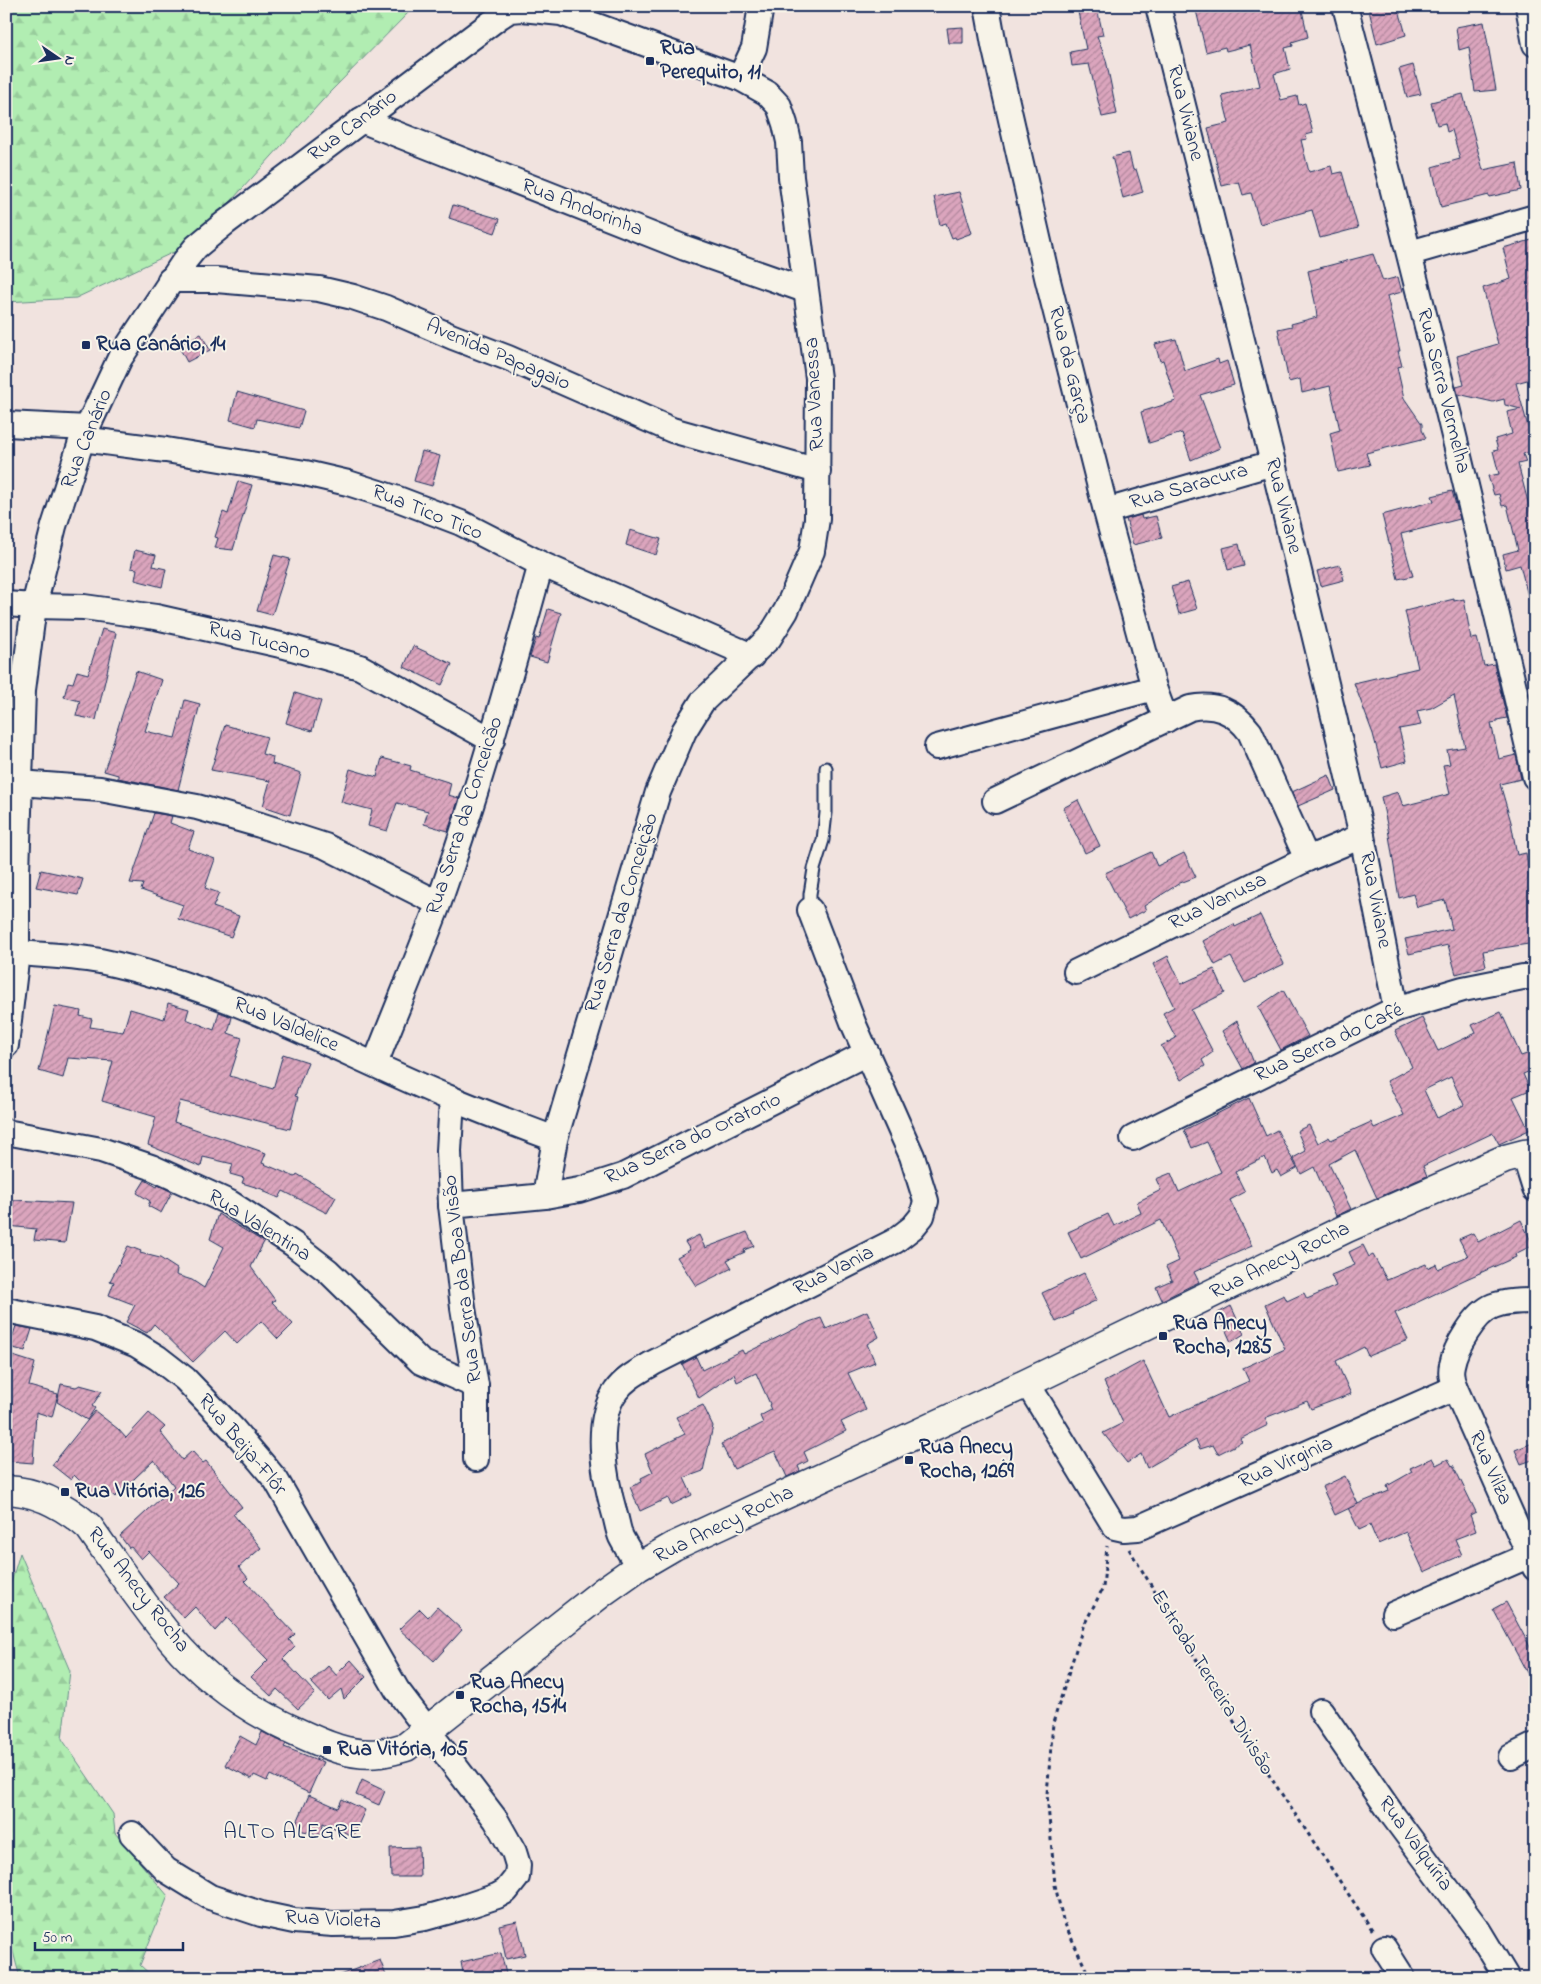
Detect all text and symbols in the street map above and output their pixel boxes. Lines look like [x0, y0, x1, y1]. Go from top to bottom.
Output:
north arrow [32, 32, 82, 82]
place label: Rua Perequito, 11 [660, 34, 761, 88]
text: N [58, 54, 80, 68]
marker: Rua Perequito, 11 [644, 55, 656, 67]
street label: Rua Viviane [1159, 62, 1212, 165]
street label: Rua Canário [302, 82, 404, 170]
street label: Rua Andorinha [517, 171, 647, 245]
street label: Rua da Garça [1040, 303, 1098, 427]
street label: Rua Serra Vermelha [1408, 305, 1478, 477]
street label: Avenida Papagaio [420, 311, 575, 401]
place label: Rua Canário, 14 [96, 330, 226, 360]
street label: Rua Vanessa [797, 336, 833, 452]
marker: Rua Canário, 14 [80, 339, 92, 351]
street label: Rua Canário [53, 385, 121, 493]
street label: Rua Viviane [1257, 455, 1310, 558]
street label: Rua Saracura [1126, 456, 1252, 518]
street label: Rua Tico Tico [367, 477, 487, 549]
street label: Rua Tucano [205, 614, 314, 668]
street label: Rua Serra da Conceicão [419, 713, 511, 919]
street label: Rua Serra da Conceição [577, 809, 667, 1016]
street label: Rua Viviane [1351, 849, 1399, 951]
street label: Rua Vanusa [1164, 865, 1272, 939]
street label: Rua Valdelice [229, 989, 344, 1061]
street label: Rua Serra do Café [1250, 995, 1409, 1091]
street label: Rua Serra do Oratorio [600, 1085, 786, 1193]
street label: Rua Serra da Boa Visão [435, 1173, 491, 1385]
street label: Rua Valentina [201, 1182, 317, 1270]
street label: Rua Anecy Rocha [1205, 1214, 1356, 1310]
street label: Rua Vania [789, 1238, 879, 1304]
place label: Rua Anecy Rocha, 1285 [1173, 1309, 1272, 1363]
marker: Rua Anecy Rocha, 1285 [1157, 1330, 1169, 1342]
street label: Rua Beija-Flôr [190, 1387, 294, 1503]
street label: Rua Vilza [1460, 1426, 1520, 1510]
street label: Rua Virginia [1234, 1429, 1339, 1499]
place label: Rua Anecy Rocha, 1269 [919, 1433, 1014, 1487]
marker: Rua Anecy Rocha, 1269 [903, 1454, 915, 1466]
place label: Rua Vitória, 126 [75, 1477, 205, 1507]
street label: Rua Anecy Rocha [649, 1478, 800, 1574]
marker: Rua Vitória, 126 [59, 1486, 71, 1498]
street label: Rua Anecy Rocha [78, 1521, 197, 1660]
street label: Estrada Terceira Divisão [1143, 1584, 1281, 1782]
place label: Rua Anecy Rocha, 1514 [470, 1668, 566, 1722]
marker: Rua Anecy Rocha, 1514 [454, 1689, 466, 1701]
place label: Rua Vitória, 105 [337, 1735, 468, 1765]
marker: Rua Vitória, 105 [321, 1744, 333, 1756]
street label: Rua Valquíria [1370, 1790, 1460, 1898]
district label: ALTO ALEGRE [223, 1817, 363, 1849]
street label: Rua Violeta [284, 1902, 382, 1938]
scale bar [35, 1919, 182, 1951]
text: 50 m [42, 1927, 73, 1949]

